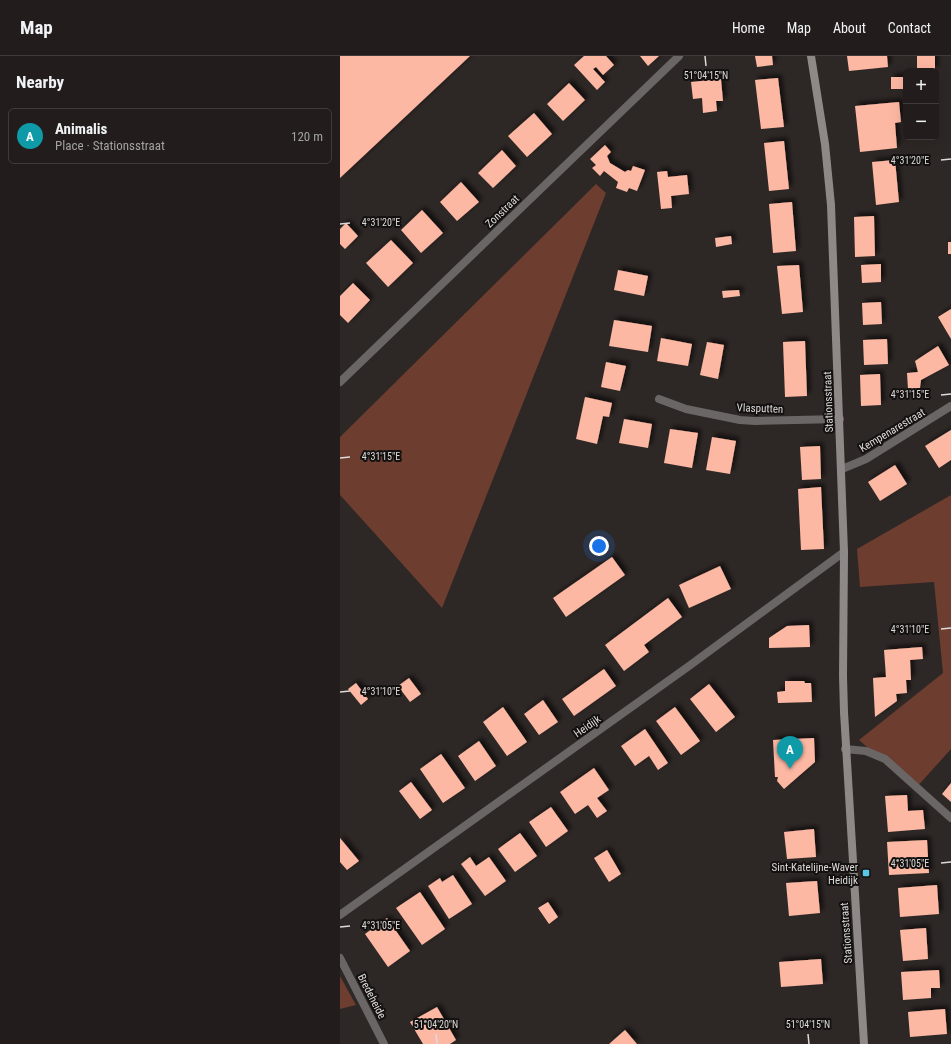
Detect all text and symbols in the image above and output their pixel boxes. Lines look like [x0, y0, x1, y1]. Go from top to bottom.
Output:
text: Map [20, 16, 53, 39]
text: Home [732, 20, 765, 36]
text: Map [787, 20, 811, 36]
text: About [833, 20, 866, 36]
text: Contact [888, 20, 931, 36]
map controls [903, 68, 939, 140]
button: + [903, 68, 939, 104]
text: 51°04'15"N [684, 70, 728, 81]
text: Nearby [16, 72, 64, 92]
button: − [903, 104, 939, 140]
text: Animalis [55, 120, 107, 138]
text: A [26, 129, 34, 144]
text: 120 m [291, 129, 323, 144]
text: Place · Stationsstraat [55, 138, 165, 153]
text: 4°31'20"E [891, 155, 929, 166]
street label: Zonstraat [483, 192, 522, 231]
text: 4°31'20"E [362, 217, 400, 228]
street label: Stationsstraat [821, 371, 836, 433]
text: 4°31'15"E [891, 389, 929, 400]
street label: Vlasputten [736, 401, 784, 416]
street label: Kempenarestraat [857, 406, 927, 455]
text: 4°31'15"E [362, 451, 400, 462]
your location [589, 536, 609, 556]
text: 4°31'10"E [891, 624, 929, 635]
text: 4°31'10"E [362, 686, 400, 697]
street label: Heidijk [571, 712, 603, 740]
pin: A [777, 736, 803, 769]
text: 4°31'05"E [891, 858, 929, 869]
place label: Sint-Katelijne-Waver Heidijk [772, 861, 859, 887]
marker: Sint-Katelijne-Waver Heidijk [861, 868, 871, 878]
street label: Stationsstraat [838, 902, 855, 964]
text: 4°31'05"E [362, 920, 400, 931]
street label: Bredeheide [355, 972, 388, 1021]
text: 51°04'20"N [414, 1019, 458, 1030]
text: 51°04'15"N [786, 1019, 830, 1030]

